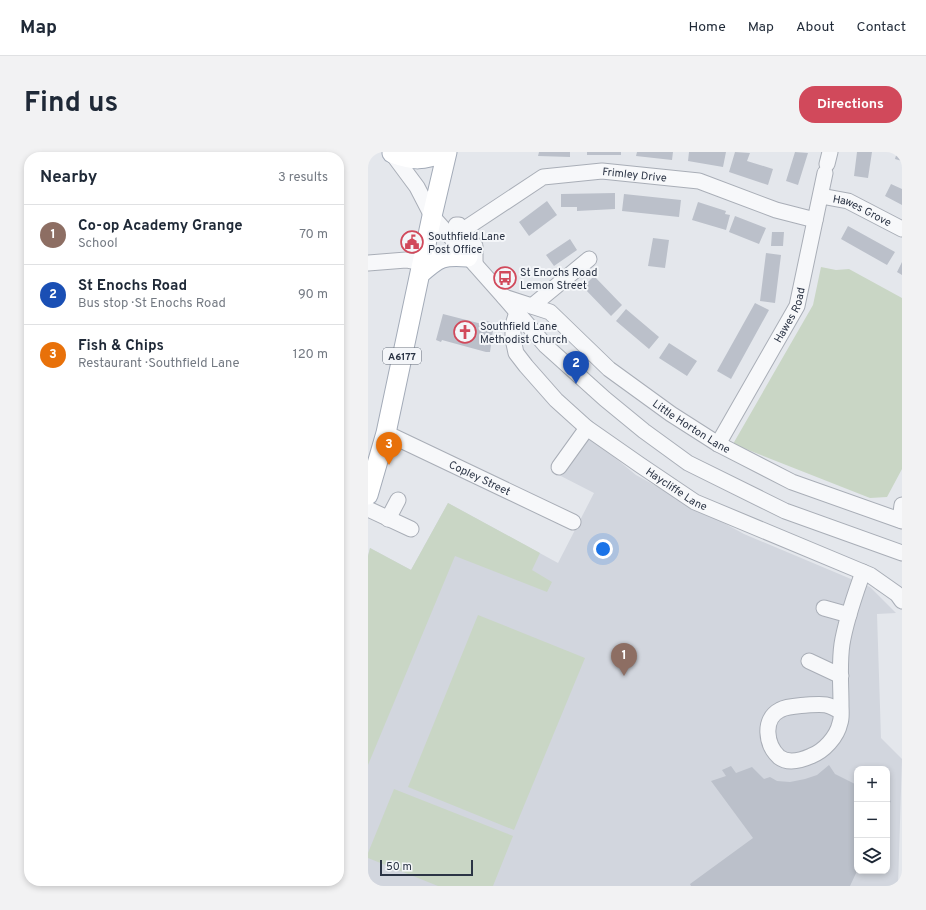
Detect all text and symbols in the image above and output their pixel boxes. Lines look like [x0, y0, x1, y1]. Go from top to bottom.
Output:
text: Map [20, 16, 57, 40]
text: Home [689, 19, 726, 36]
text: Map [748, 19, 774, 36]
text: About [796, 19, 835, 36]
text: Contact [857, 19, 906, 36]
text: Find us [24, 86, 118, 122]
button: Directions [799, 86, 902, 123]
street label: Frimley Drive [602, 165, 667, 186]
text: Nearby [40, 167, 97, 189]
text: 3 results [278, 170, 328, 186]
street label: Hawes Grove [832, 192, 894, 230]
text: Co-op Academy Grange [78, 217, 243, 236]
text: 1 [50, 227, 56, 243]
text: 70 m [299, 227, 328, 243]
public building icon: Southfield Lane Post Office [399, 229, 425, 255]
place label: Southfield Lane Post Office [428, 230, 505, 257]
text: School [78, 236, 118, 252]
bus stop icon: St Enochs Road Lemon Street [492, 265, 518, 291]
place label: St Enochs Road Lemon Street [520, 266, 597, 293]
text: St Enochs Road [78, 277, 187, 296]
street label: Hawes Road [771, 286, 809, 346]
text: 2 [49, 287, 57, 303]
text: 90 m [298, 287, 328, 303]
text: Bus stop · St Enochs Road [78, 296, 226, 312]
church icon: Southfield Lane Methodist Church [452, 319, 478, 345]
place label: Southfield Lane Methodist Church [480, 320, 567, 347]
text: Fish & Chips [78, 337, 164, 356]
text: 3 [49, 347, 57, 363]
text: 120 m [293, 347, 328, 363]
road number: A6177 [383, 348, 421, 364]
pin: 2 [563, 351, 589, 384]
text: Restaurant · Southfield Lane [78, 356, 239, 372]
street label: Little Horton Lane [649, 397, 733, 457]
pin: 3 [376, 432, 402, 465]
street label: Copley Street [446, 458, 513, 499]
street label: Haycliffe Lane [643, 465, 709, 514]
your location [593, 539, 613, 559]
pin: 1 [611, 643, 637, 676]
map controls [854, 766, 890, 874]
button: + [854, 766, 890, 802]
button: − [854, 802, 890, 838]
button: layers [854, 838, 890, 874]
scale bar [380, 858, 473, 877]
text: 50 m [386, 860, 412, 874]

